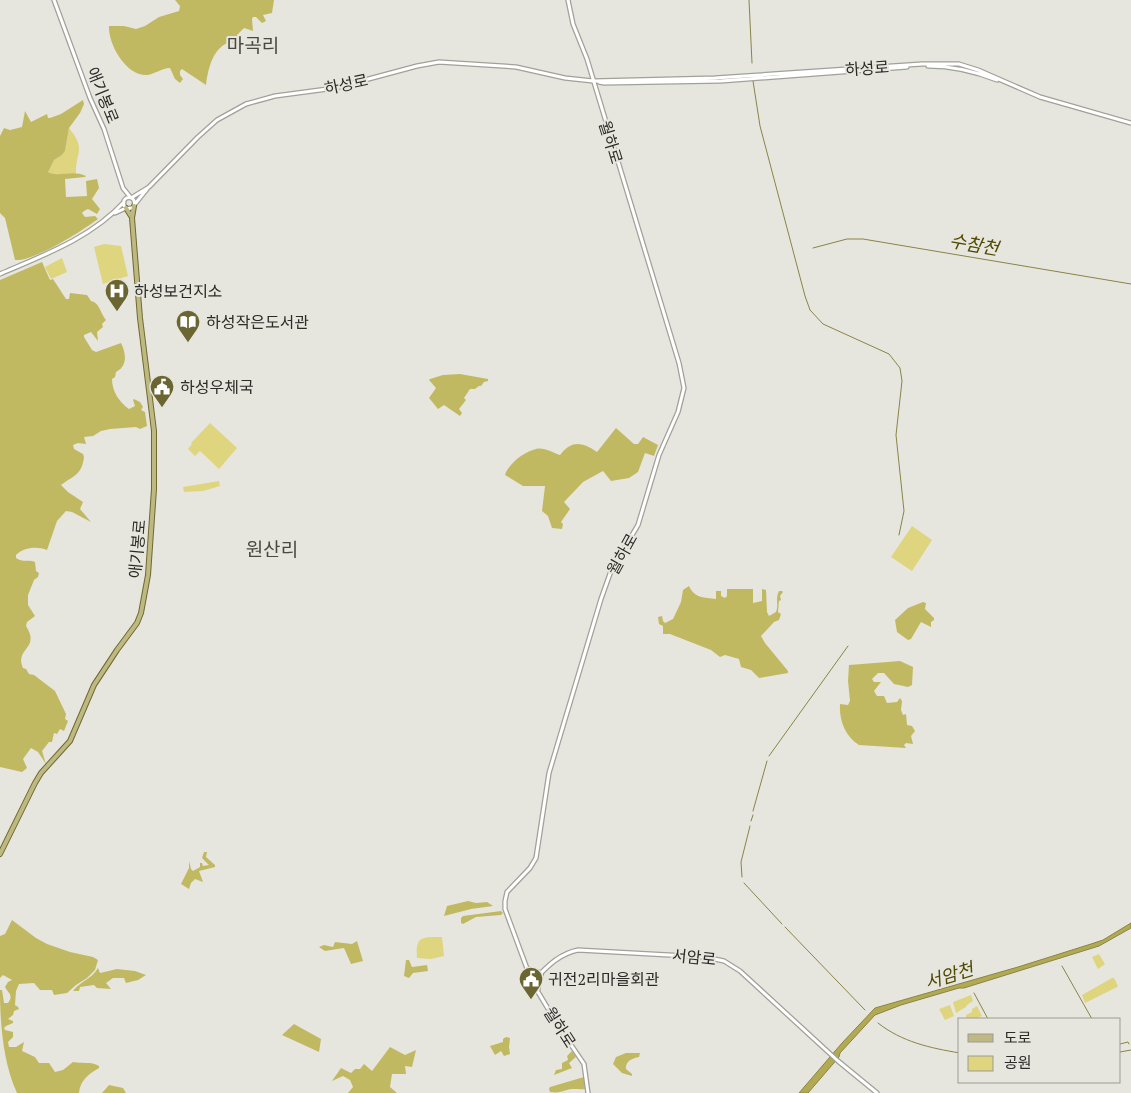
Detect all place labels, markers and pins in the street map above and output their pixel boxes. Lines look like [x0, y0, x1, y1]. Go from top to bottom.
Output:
hospital icon: 하성보건지소 [104, 278, 130, 312]
place label: 하성보건지소 [134, 280, 222, 302]
library icon: 하성작은도서관 [175, 309, 201, 343]
place label: 하성작은도서관 [206, 311, 309, 333]
public building icon: 하성우체국 [149, 374, 175, 408]
place label: 하성우체국 [180, 376, 254, 398]
public building icon: 귀전2리마을회관 [518, 966, 544, 1000]
place label: 귀전2리마을회관 [548, 968, 660, 990]

